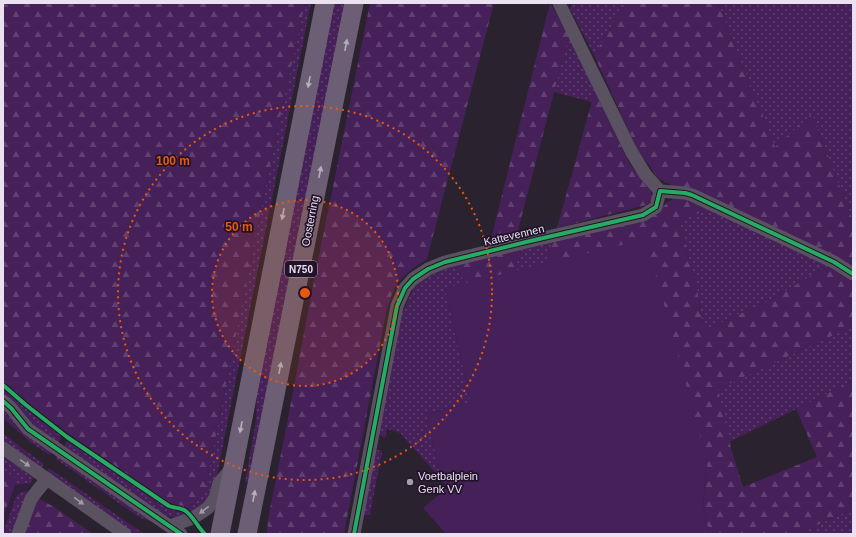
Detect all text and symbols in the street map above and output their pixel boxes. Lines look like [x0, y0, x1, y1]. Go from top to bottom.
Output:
one-way arrow [343, 39, 349, 51]
one-way arrow [306, 76, 312, 89]
text: 100 m [156, 154, 190, 168]
one-way arrow [318, 166, 324, 179]
street label: Oosterring [299, 195, 321, 247]
one-way arrow [280, 208, 286, 220]
text: 50 m [225, 220, 253, 234]
street label: Kattevennen [483, 222, 545, 248]
road number: N750 [285, 261, 317, 277]
centre of rings [298, 286, 312, 300]
one-way arrow [278, 362, 284, 375]
one-way arrow [237, 421, 243, 433]
one-way arrow [20, 459, 30, 467]
place label: Voetbalplein Genk VV [418, 470, 478, 495]
marker: Voetbalplein Genk VV [405, 477, 415, 487]
one-way arrow [252, 490, 258, 502]
one-way arrow [74, 497, 84, 505]
one-way arrow [198, 506, 209, 515]

